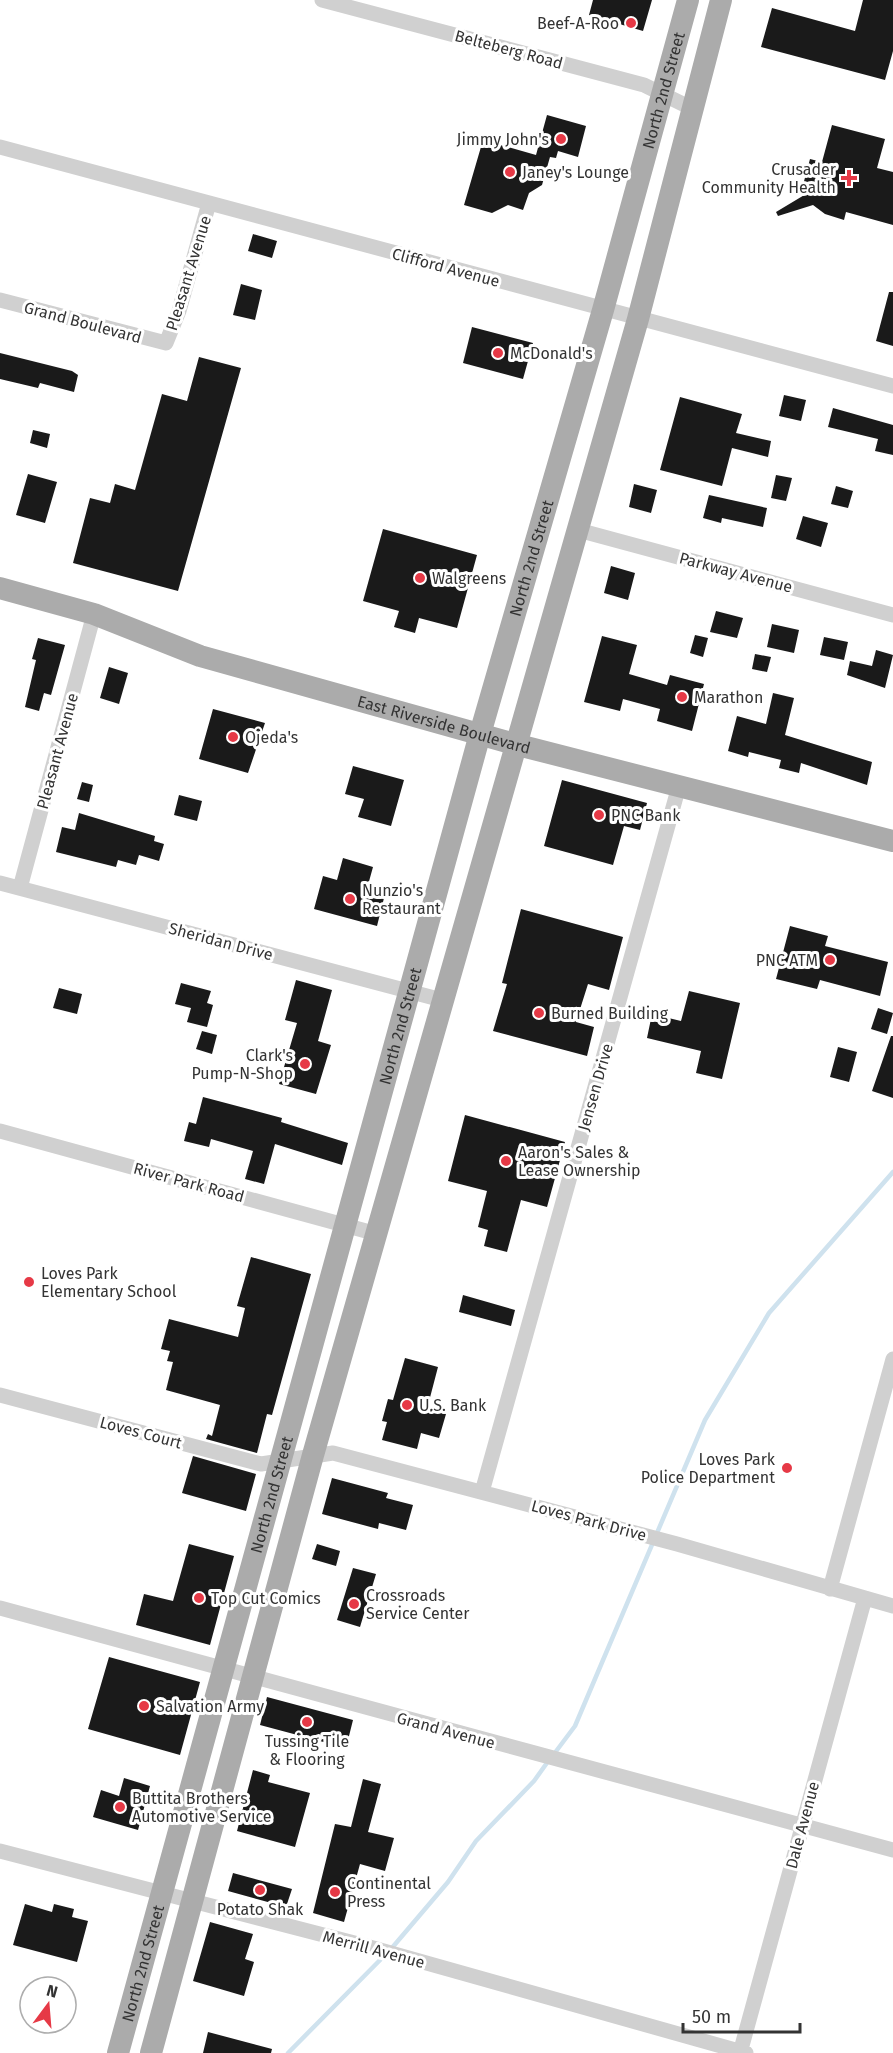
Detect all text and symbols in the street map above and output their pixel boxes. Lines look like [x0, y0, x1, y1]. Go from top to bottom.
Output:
place label: Beef-A-Roo [537, 14, 619, 33]
marker: Beef-A-Roo [624, 16, 638, 30]
street label: Belteberg Road [453, 26, 565, 73]
street label: North 2nd Street [639, 30, 689, 151]
place label: Jimmy John's [457, 130, 549, 149]
marker: Jimmy John's [554, 132, 568, 146]
place label: Crusader Community Health [702, 160, 837, 197]
place label: Janey's Lounge [522, 163, 629, 182]
marker: Janey's Lounge [503, 165, 517, 179]
marker: Crusader Community Health [840, 169, 858, 187]
street label: Pleasant Avenue [162, 213, 215, 333]
street label: Clifford Avenue [390, 244, 502, 291]
street label: Grand Boulevard [22, 298, 144, 347]
place label: McDonald's [510, 344, 593, 363]
marker: McDonald's [491, 346, 505, 360]
street label: North 2nd Street [506, 497, 558, 619]
street label: Parkway Avenue [677, 548, 795, 597]
place label: Walgreens [432, 569, 506, 588]
marker: Walgreens [413, 571, 427, 585]
place label: Marathon [694, 688, 763, 707]
marker: Marathon [675, 690, 689, 704]
street label: Pleasant Avenue [33, 691, 82, 811]
street label: East Riverside Boulevard [355, 692, 533, 758]
place label: Ojeda's [245, 728, 298, 747]
marker: Ojeda's [226, 730, 240, 744]
place label: PNC Bank [611, 806, 681, 825]
marker: PNC Bank [592, 808, 606, 822]
place label: Nunzio's Restaurant [362, 881, 441, 918]
marker: Nunzio's Restaurant [343, 892, 357, 906]
street label: Sheridan Drive [167, 918, 275, 964]
place label: PNC ATM [756, 951, 818, 970]
marker: PNC ATM [823, 953, 837, 967]
street label: North 2nd Street [375, 965, 426, 1087]
place label: Burned Building [551, 1004, 669, 1023]
marker: Burned Building [532, 1006, 546, 1020]
street label: Jensen Drive [574, 1041, 617, 1133]
place label: Clark's Pump-N-Shop [191, 1046, 293, 1083]
marker: Clark's Pump-N-Shop [298, 1057, 312, 1071]
place label: Aaron's Sales & Lease Ownership [518, 1143, 641, 1180]
marker: Aaron's Sales & Lease Ownership [499, 1154, 513, 1168]
street label: River Park Road [131, 1159, 246, 1206]
place label: Loves Park Elementary School [41, 1264, 177, 1301]
marker: Loves Park Elementary School [22, 1275, 36, 1289]
place label: U.S. Bank [419, 1396, 487, 1415]
marker: U.S. Bank [400, 1398, 414, 1412]
street label: Loves Court [98, 1412, 184, 1453]
street label: North 2nd Street [247, 1434, 297, 1555]
place label: Loves Park Police Department [641, 1450, 776, 1487]
marker: Loves Park Police Department [780, 1461, 794, 1475]
street label: Loves Park Drive [529, 1496, 648, 1545]
place label: Crossroads Service Center [366, 1586, 470, 1623]
place label: Top Cut Comics [211, 1589, 321, 1608]
marker: Top Cut Comics [192, 1591, 206, 1605]
marker: Crossroads Service Center [347, 1597, 361, 1611]
place label: Salvation Army [156, 1697, 264, 1716]
marker: Salvation Army [137, 1699, 151, 1713]
street label: Grand Avenue [395, 1708, 497, 1753]
marker: Tussing Tile & Flooring [300, 1715, 314, 1729]
place label: Tussing Tile & Flooring [265, 1732, 349, 1769]
street label: Dale Avenue [782, 1780, 823, 1871]
place label: Buttita Brothers Automotive Service [132, 1789, 272, 1826]
marker: Buttita Brothers Automotive Service [113, 1800, 127, 1814]
place label: Continental Press [347, 1874, 431, 1911]
marker: Potato Shak [253, 1883, 267, 1897]
marker: Continental Press [328, 1885, 342, 1899]
place label: Potato Shak [217, 1900, 304, 1919]
street label: North 2nd Street [118, 1903, 168, 2024]
street label: Merrill Avenue [321, 1927, 427, 1972]
north arrow [18, 1975, 78, 2035]
text: N [44, 1980, 60, 2002]
scale bar [683, 1996, 800, 2034]
text: 50 m [692, 2006, 731, 2028]

